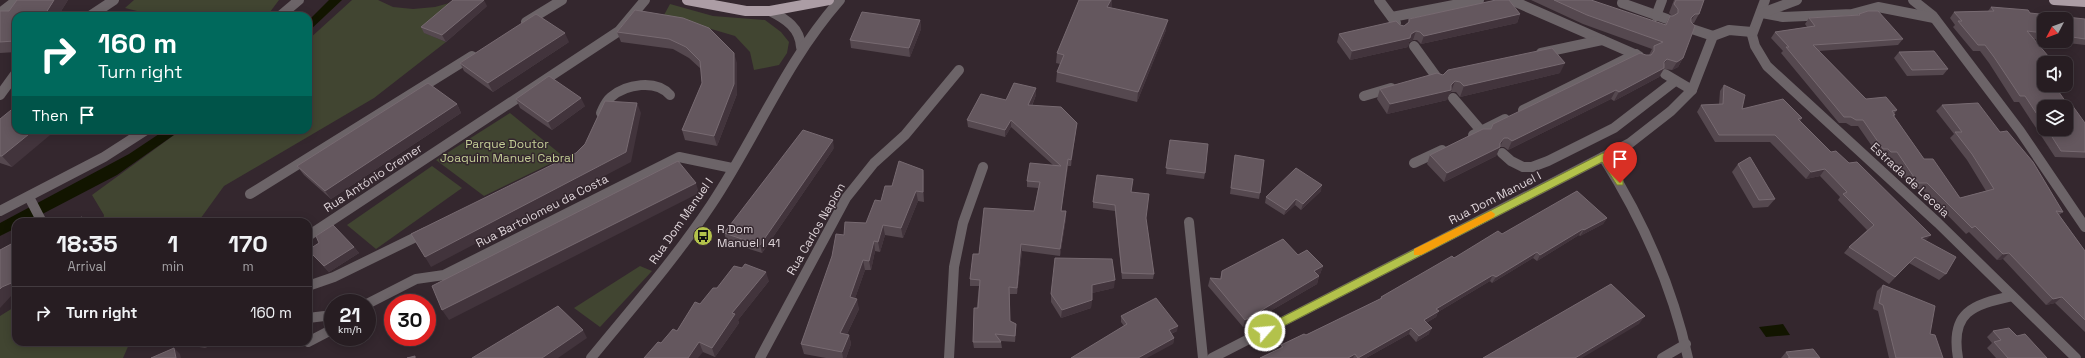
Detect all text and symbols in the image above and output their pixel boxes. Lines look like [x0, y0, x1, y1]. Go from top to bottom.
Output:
north arrow [2037, 12, 2073, 48]
map controls [2037, 12, 2073, 136]
text: 160 m [98, 25, 177, 61]
icon: right [32, 28, 84, 80]
button: sound [2037, 56, 2073, 92]
text: Turn right [98, 60, 182, 83]
button: layers [2037, 100, 2073, 136]
icon: arrive [76, 104, 98, 126]
text: Then [32, 106, 68, 125]
park label: Parque Doutor Joaquim Manuel Cabral [440, 136, 574, 166]
street label: Estrada de Leceia [1867, 139, 1953, 221]
street label: Rua António Cremer [321, 140, 426, 216]
pin [1603, 142, 1637, 183]
icon: arrive [1609, 148, 1631, 170]
street label: Rua Dom Manuel I [1446, 168, 1544, 228]
street label: Rua Bartolomeu da Costa [473, 171, 611, 251]
street label: Rua Dom Manuel I [645, 175, 717, 267]
street label: Rua Carlos Napion [783, 180, 849, 278]
place label: R Dom Manuel I 41 [717, 221, 780, 251]
bus stop icon: R Dom Manuel I 41 [692, 225, 714, 247]
text: 18:35 [56, 228, 118, 259]
text: 1 [167, 228, 178, 259]
text: 170 [228, 228, 268, 259]
text: Arrival [68, 258, 106, 275]
text: min [162, 258, 184, 275]
text: m [242, 258, 254, 275]
speed limit sign: 30 [384, 294, 436, 346]
icon: right [32, 302, 54, 324]
text: 21 [340, 302, 360, 328]
text: Turn right [66, 303, 137, 322]
text: 160 m [250, 303, 292, 322]
position arrow [1244, 310, 1286, 352]
text: km/h [338, 323, 362, 336]

